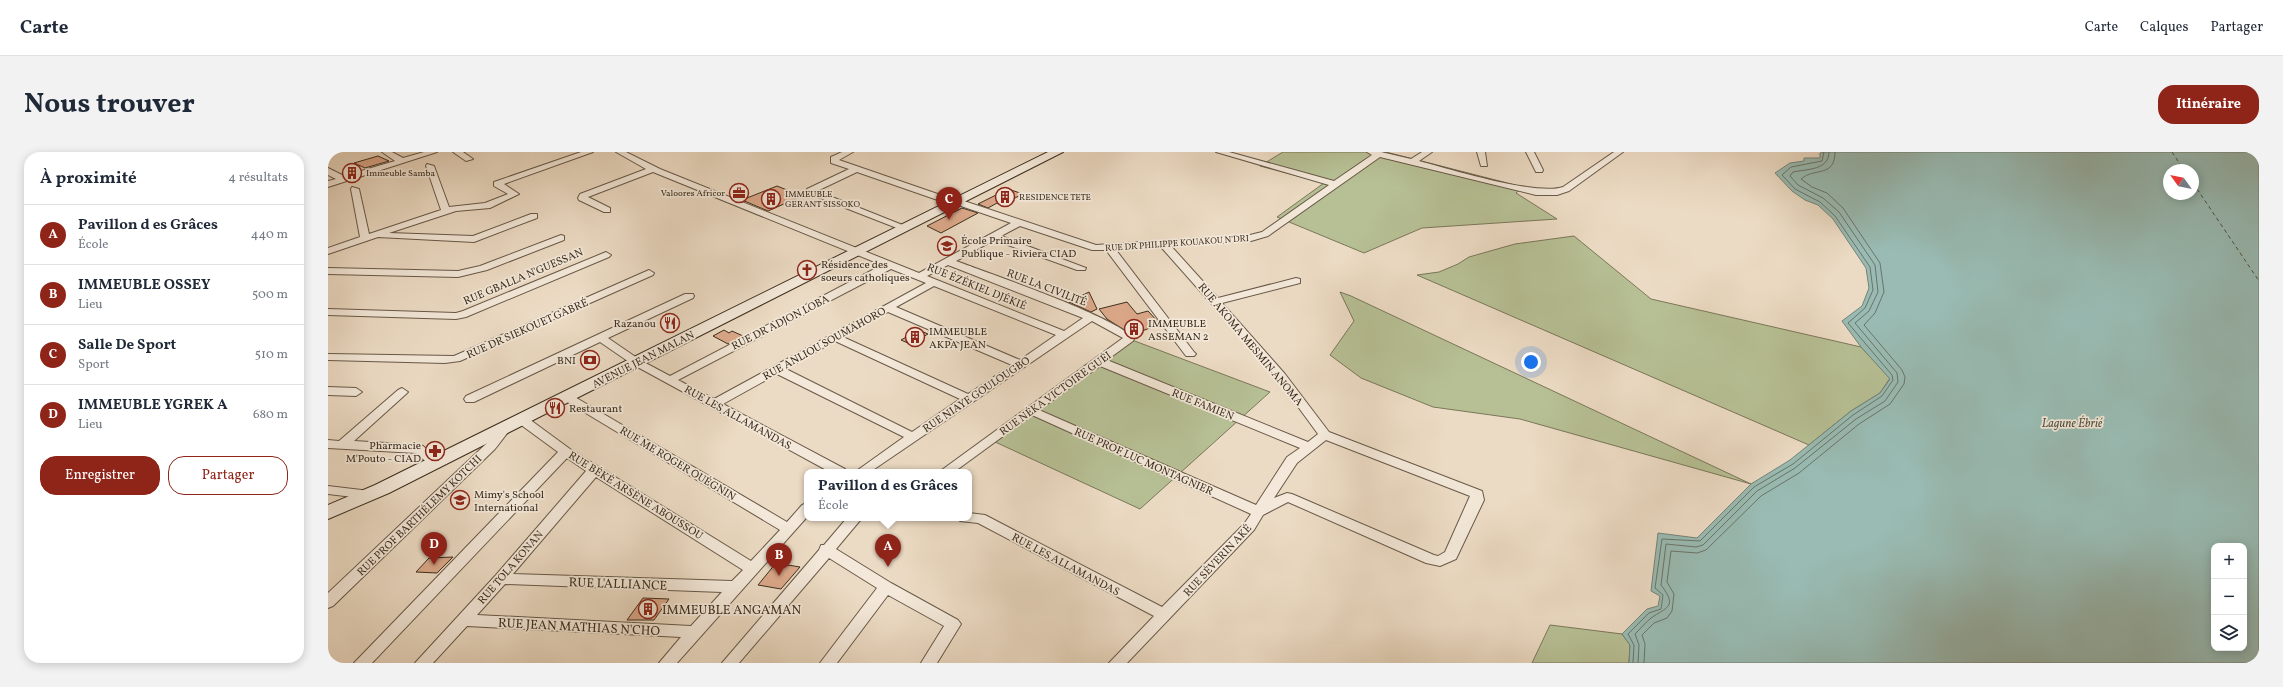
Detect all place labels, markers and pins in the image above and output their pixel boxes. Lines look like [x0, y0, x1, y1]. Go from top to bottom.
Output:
building icon: Immeuble Samba [341, 162, 363, 184]
place label: Immeuble Samba [366, 167, 435, 180]
office icon: Valoores Africor [728, 182, 750, 204]
building icon: RESIDENCE TETE [994, 186, 1016, 208]
place label: Valoores Africor [661, 187, 725, 200]
pin: C [936, 187, 962, 220]
building icon: IMMEUBLE GERANT SISSOKO [760, 188, 782, 210]
place label: IMMEUBLE GERANT SISSOKO [785, 188, 860, 211]
place label: RESIDENCE TETE [1019, 191, 1091, 204]
place label: École Primaire Publique - Riviera CIAD [961, 234, 1076, 262]
school or university icon: École Primaire Publique - Riviera CIAD [936, 235, 958, 257]
place label: Résidence des soeurs catholiques [821, 258, 910, 286]
church icon: Résidence des soeurs catholiques [796, 259, 818, 281]
restaurant icon: Razanou [659, 312, 681, 334]
place label: Razanou [613, 317, 656, 332]
place label: IMMEUBLE ASSEMAN 2 [1148, 317, 1209, 345]
building icon: IMMEUBLE ASSEMAN 2 [1123, 318, 1145, 340]
place label: IMMEUBLE AKPA JEAN [929, 325, 987, 353]
building icon: IMMEUBLE AKPA JEAN [904, 326, 926, 348]
bank icon: BNI [579, 349, 601, 371]
place label: BNI [557, 354, 576, 369]
restaurant icon: Restaurant [544, 397, 566, 419]
place label: Restaurant [569, 402, 622, 417]
place label: Pharmacie M'Pouto - CIAD [346, 439, 421, 467]
pharmacy icon: Pharmacie M'Pouto - CIAD [424, 440, 446, 462]
place label: Mimy's School International [474, 488, 544, 516]
school or university icon: Mimy's School International [449, 489, 471, 511]
pin: D [421, 532, 447, 565]
pin: A [875, 534, 901, 567]
pin: B [766, 543, 792, 576]
building icon: IMMEUBLE ANGAMAN [637, 598, 659, 620]
place label: IMMEUBLE ANGAMAN [662, 602, 802, 620]

